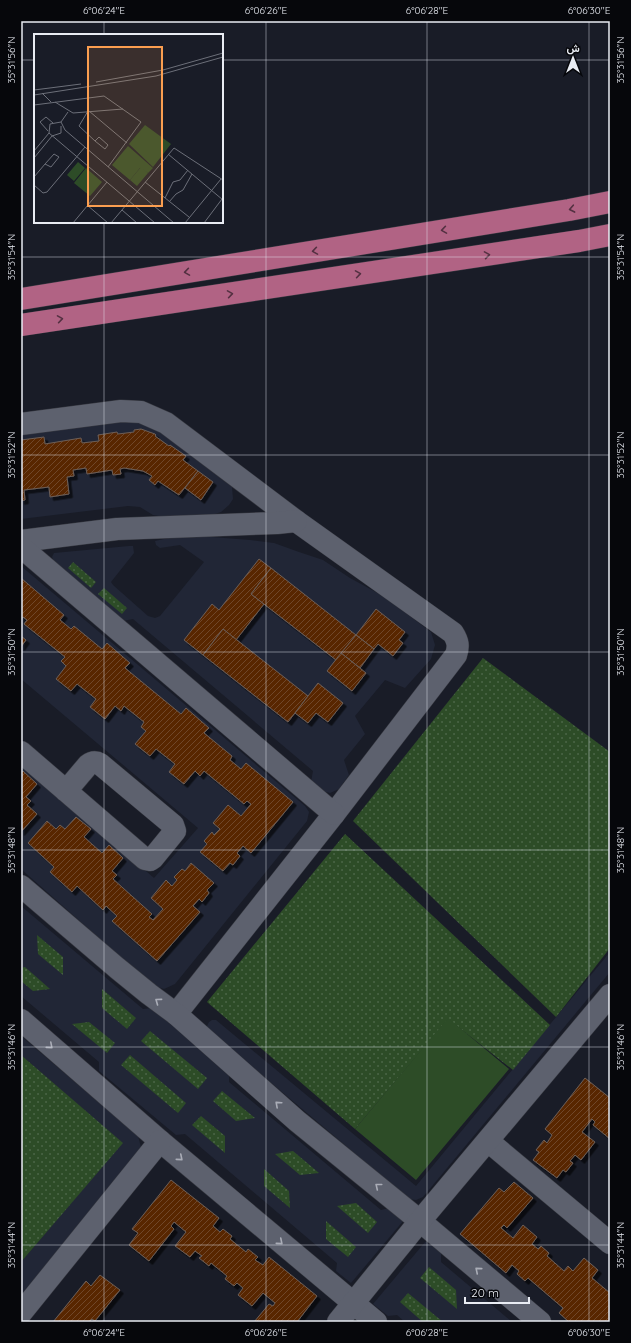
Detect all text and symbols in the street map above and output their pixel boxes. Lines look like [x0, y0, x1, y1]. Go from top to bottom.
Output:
text: 6°06'24"E [83, 4, 125, 17]
text: 6°06'26"E [245, 4, 288, 17]
text: 6°06'28"E [406, 4, 449, 17]
text: 6°06'30"E [568, 4, 611, 17]
inset map [34, 34, 223, 223]
text: 35°31'56"N [5, 37, 18, 83]
text: 35°31'56"N [614, 37, 627, 83]
north arrow [553, 38, 593, 78]
text: ش [566, 41, 580, 55]
one-way arrow [569, 205, 575, 213]
one-way arrow [440, 225, 447, 234]
text: 35°31'54"N [5, 234, 18, 280]
text: 35°31'54"N [614, 234, 627, 280]
one-way arrow [312, 246, 318, 255]
one-way arrow [484, 251, 490, 260]
one-way arrow [184, 267, 190, 276]
one-way arrow [355, 270, 361, 279]
one-way arrow [227, 290, 233, 299]
one-way arrow [56, 315, 63, 324]
text: 35°31'52"N [5, 432, 18, 478]
text: 35°31'52"N [614, 432, 627, 478]
text: 35°31'50"N [5, 628, 18, 676]
text: 35°31'50"N [614, 628, 627, 676]
text: 35°31'48"N [5, 827, 18, 873]
text: 35°31'48"N [614, 827, 627, 873]
one-way arrow [156, 999, 163, 1006]
text: 35°31'46"N [5, 1024, 18, 1070]
text: 35°31'46"N [614, 1024, 627, 1070]
one-way arrow [46, 1041, 53, 1048]
one-way arrow [275, 1101, 283, 1108]
one-way arrow [176, 1154, 183, 1161]
one-way arrow [376, 1184, 383, 1191]
text: 35°31'44"N [5, 1222, 18, 1268]
text: 35°31'44"N [614, 1222, 627, 1268]
one-way arrow [275, 1237, 283, 1244]
one-way arrow [476, 1267, 483, 1274]
scale bar [465, 1279, 529, 1305]
text: 20 m [471, 1285, 499, 1300]
text: 6°06'24"E [83, 1326, 125, 1339]
text: 6°06'26"E [245, 1326, 288, 1339]
text: 6°06'28"E [406, 1326, 449, 1339]
text: 6°06'30"E [568, 1326, 611, 1339]

